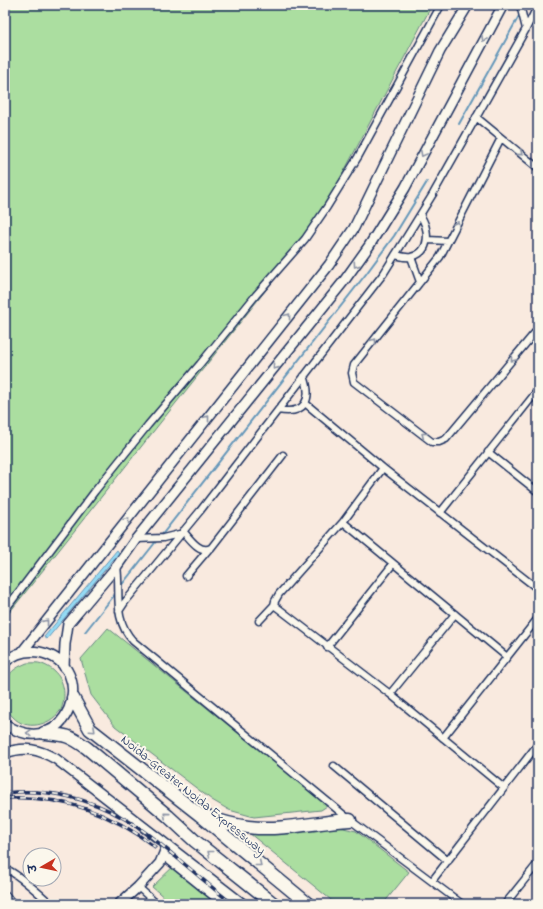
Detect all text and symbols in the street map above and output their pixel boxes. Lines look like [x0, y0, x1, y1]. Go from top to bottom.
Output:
one-way arrow [482, 35, 489, 42]
one-way arrow [515, 148, 522, 155]
one-way arrow [420, 150, 428, 157]
one-way arrow [452, 221, 460, 228]
one-way arrow [353, 260, 360, 267]
one-way arrow [283, 314, 290, 321]
one-way arrow [369, 338, 376, 345]
one-way arrow [511, 354, 518, 362]
one-way arrow [273, 362, 280, 369]
one-way arrow [203, 416, 210, 423]
one-way arrow [421, 433, 428, 440]
one-way arrow [122, 517, 129, 524]
one-way arrow [41, 619, 48, 626]
one-way arrow [88, 726, 96, 733]
one-way arrow [25, 729, 32, 738]
street label: Noida-Greater Noida Expressway [116, 731, 270, 860]
one-way arrow [164, 813, 171, 820]
north arrow [22, 847, 62, 887]
one-way arrow [208, 851, 215, 858]
one-way arrow [255, 860, 262, 867]
text: उ [24, 862, 42, 874]

